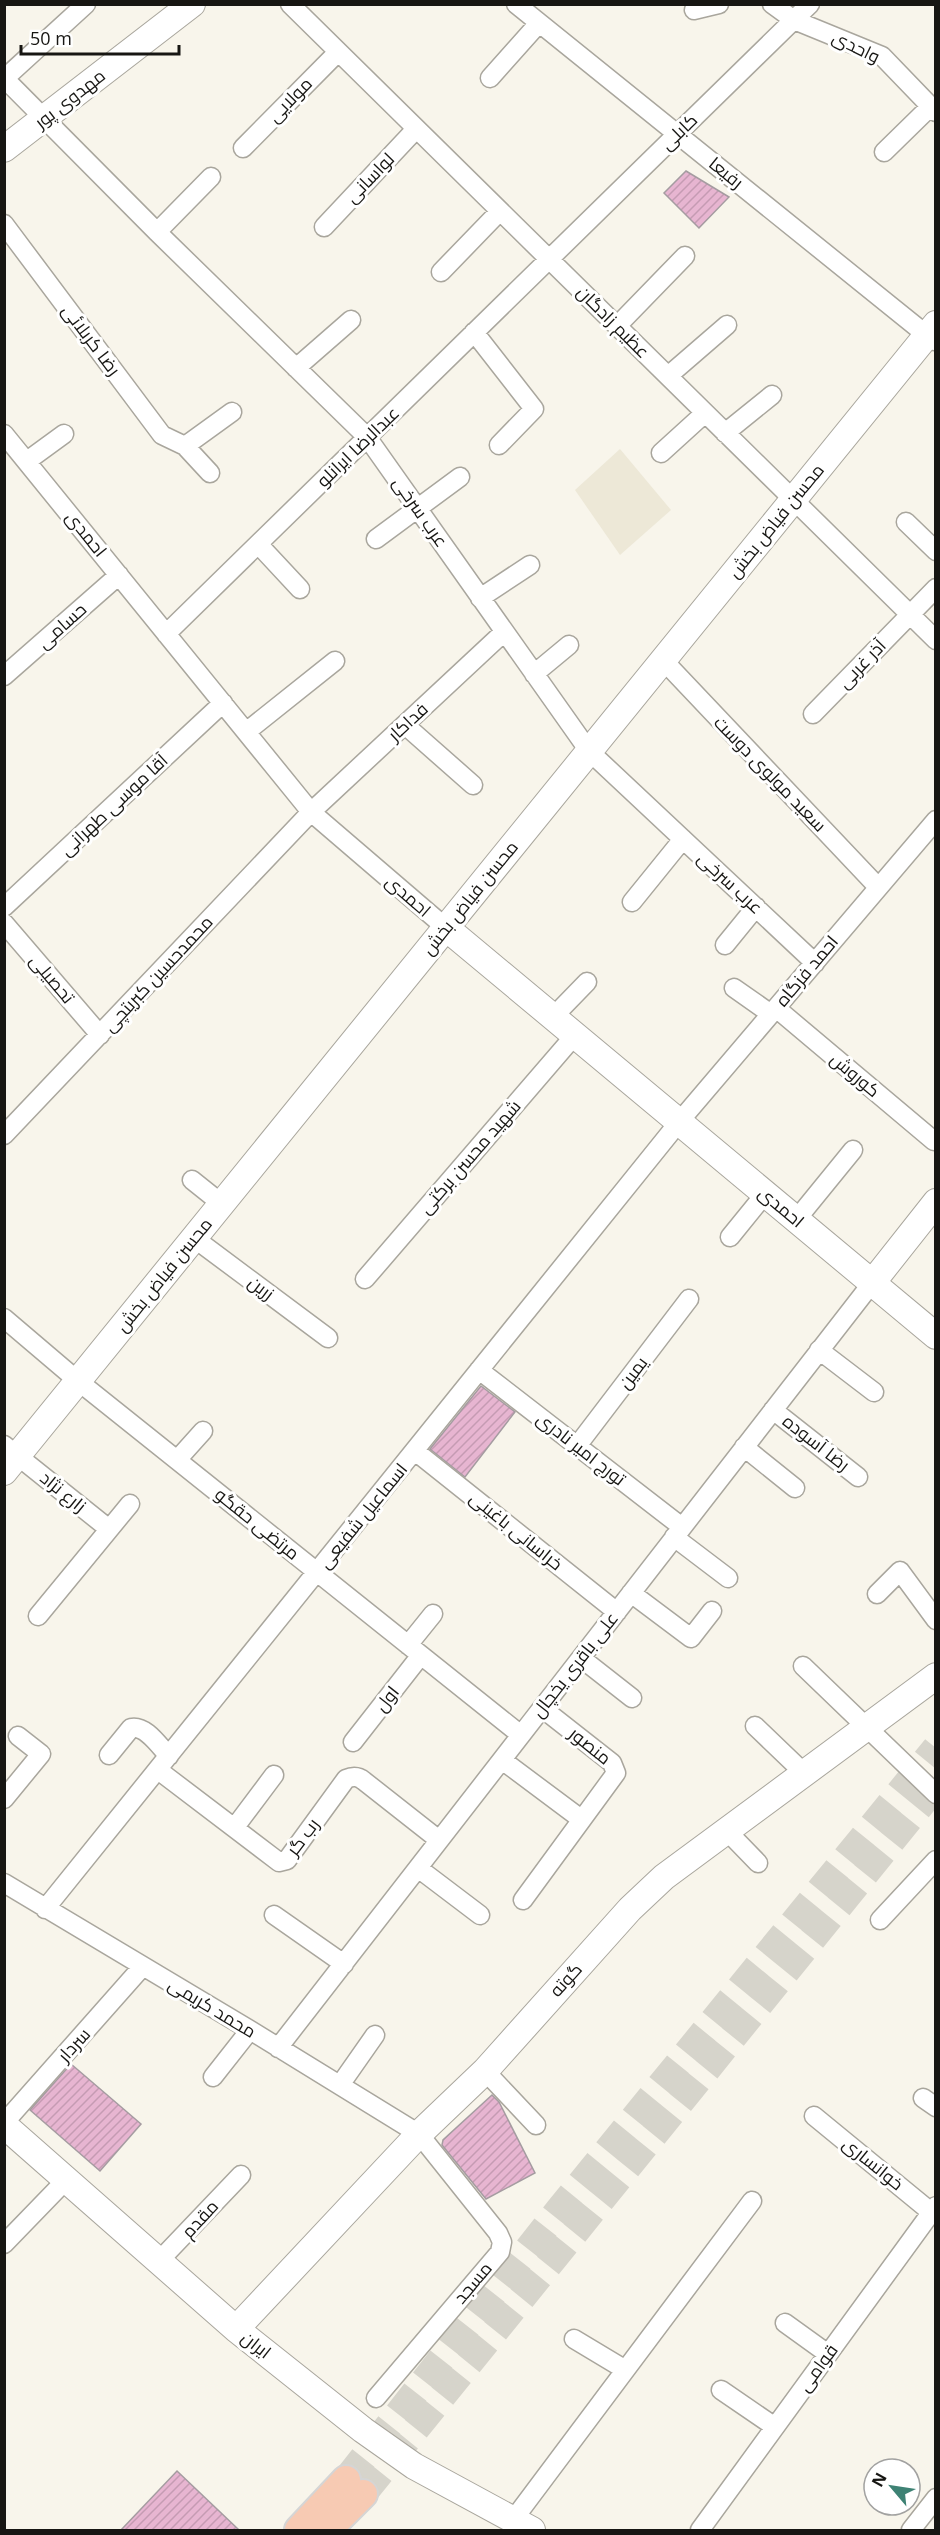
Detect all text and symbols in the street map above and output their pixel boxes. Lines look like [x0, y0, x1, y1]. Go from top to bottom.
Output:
scale bar [21, 18, 178, 56]
street label: واحدی [829, 24, 884, 68]
text: 50 m [30, 26, 72, 50]
street label: مهدوی پور [28, 63, 110, 135]
street label: مولایی [262, 71, 317, 127]
street label: کابلی [655, 108, 702, 155]
street label: لواسانی [339, 147, 399, 208]
street label: رفیعا [704, 151, 749, 193]
street label: عظیم زادگان [571, 280, 655, 364]
street label: رضا کربلائی [57, 299, 127, 380]
street label: عبدالرضا ایرانلو [311, 401, 404, 492]
street label: محسن فیاض بخش [722, 458, 829, 583]
street label: عرب سرخی [388, 471, 454, 551]
street label: احمدی [61, 505, 113, 561]
street label: حسامی [32, 597, 91, 654]
street label: آذر غربی [832, 633, 891, 693]
street label: فداکار [381, 697, 433, 747]
street label: سعید مولوی دوست [709, 710, 832, 836]
street label: آقا موسی طهرانی [54, 748, 173, 861]
street label: محسن فیاض بخش [416, 835, 523, 960]
street label: عرب سرخی [693, 846, 768, 919]
street label: احمدی [381, 869, 436, 922]
street label: محمدحسین کبریتچی [97, 910, 218, 1037]
street label: احمد فزگاه [770, 930, 843, 1011]
street label: تحصیلی [25, 949, 81, 1008]
street label: کوروش [826, 1046, 886, 1102]
street label: شهید محسن برکتی [413, 1094, 525, 1219]
street label: احمدی [754, 1180, 810, 1232]
street label: محسن فیاض بخش [110, 1212, 217, 1337]
street label: زرین [244, 1270, 280, 1305]
street label: یمین [612, 1351, 652, 1394]
street label: تورج امیر نادری [532, 1406, 631, 1491]
street label: رضا آسوده [778, 1408, 855, 1476]
street label: اسماعیل شفیعی [312, 1458, 412, 1573]
street label: زارع نژاد [35, 1465, 92, 1518]
street label: مرتضی حقگو [210, 1482, 305, 1565]
street label: خراسانی باغینی [465, 1485, 568, 1575]
street label: علی باقری یخچال [525, 1607, 624, 1723]
street label: اول [369, 1680, 404, 1716]
street label: منصور [564, 1720, 617, 1769]
street label: رب گر [280, 1813, 324, 1861]
street label: گوته [544, 1957, 587, 2001]
street label: محمد کریمی [164, 1972, 261, 2043]
street label: سردار [51, 2022, 95, 2067]
street label: خوانساری [838, 2131, 909, 2195]
street label: مقدم [175, 2194, 224, 2243]
street label: مسجد [448, 2256, 497, 2308]
street label: ایران [237, 2325, 277, 2363]
street label: قوامی [792, 2339, 843, 2396]
north arrow [862, 2457, 922, 2517]
text: N [866, 2469, 892, 2491]

